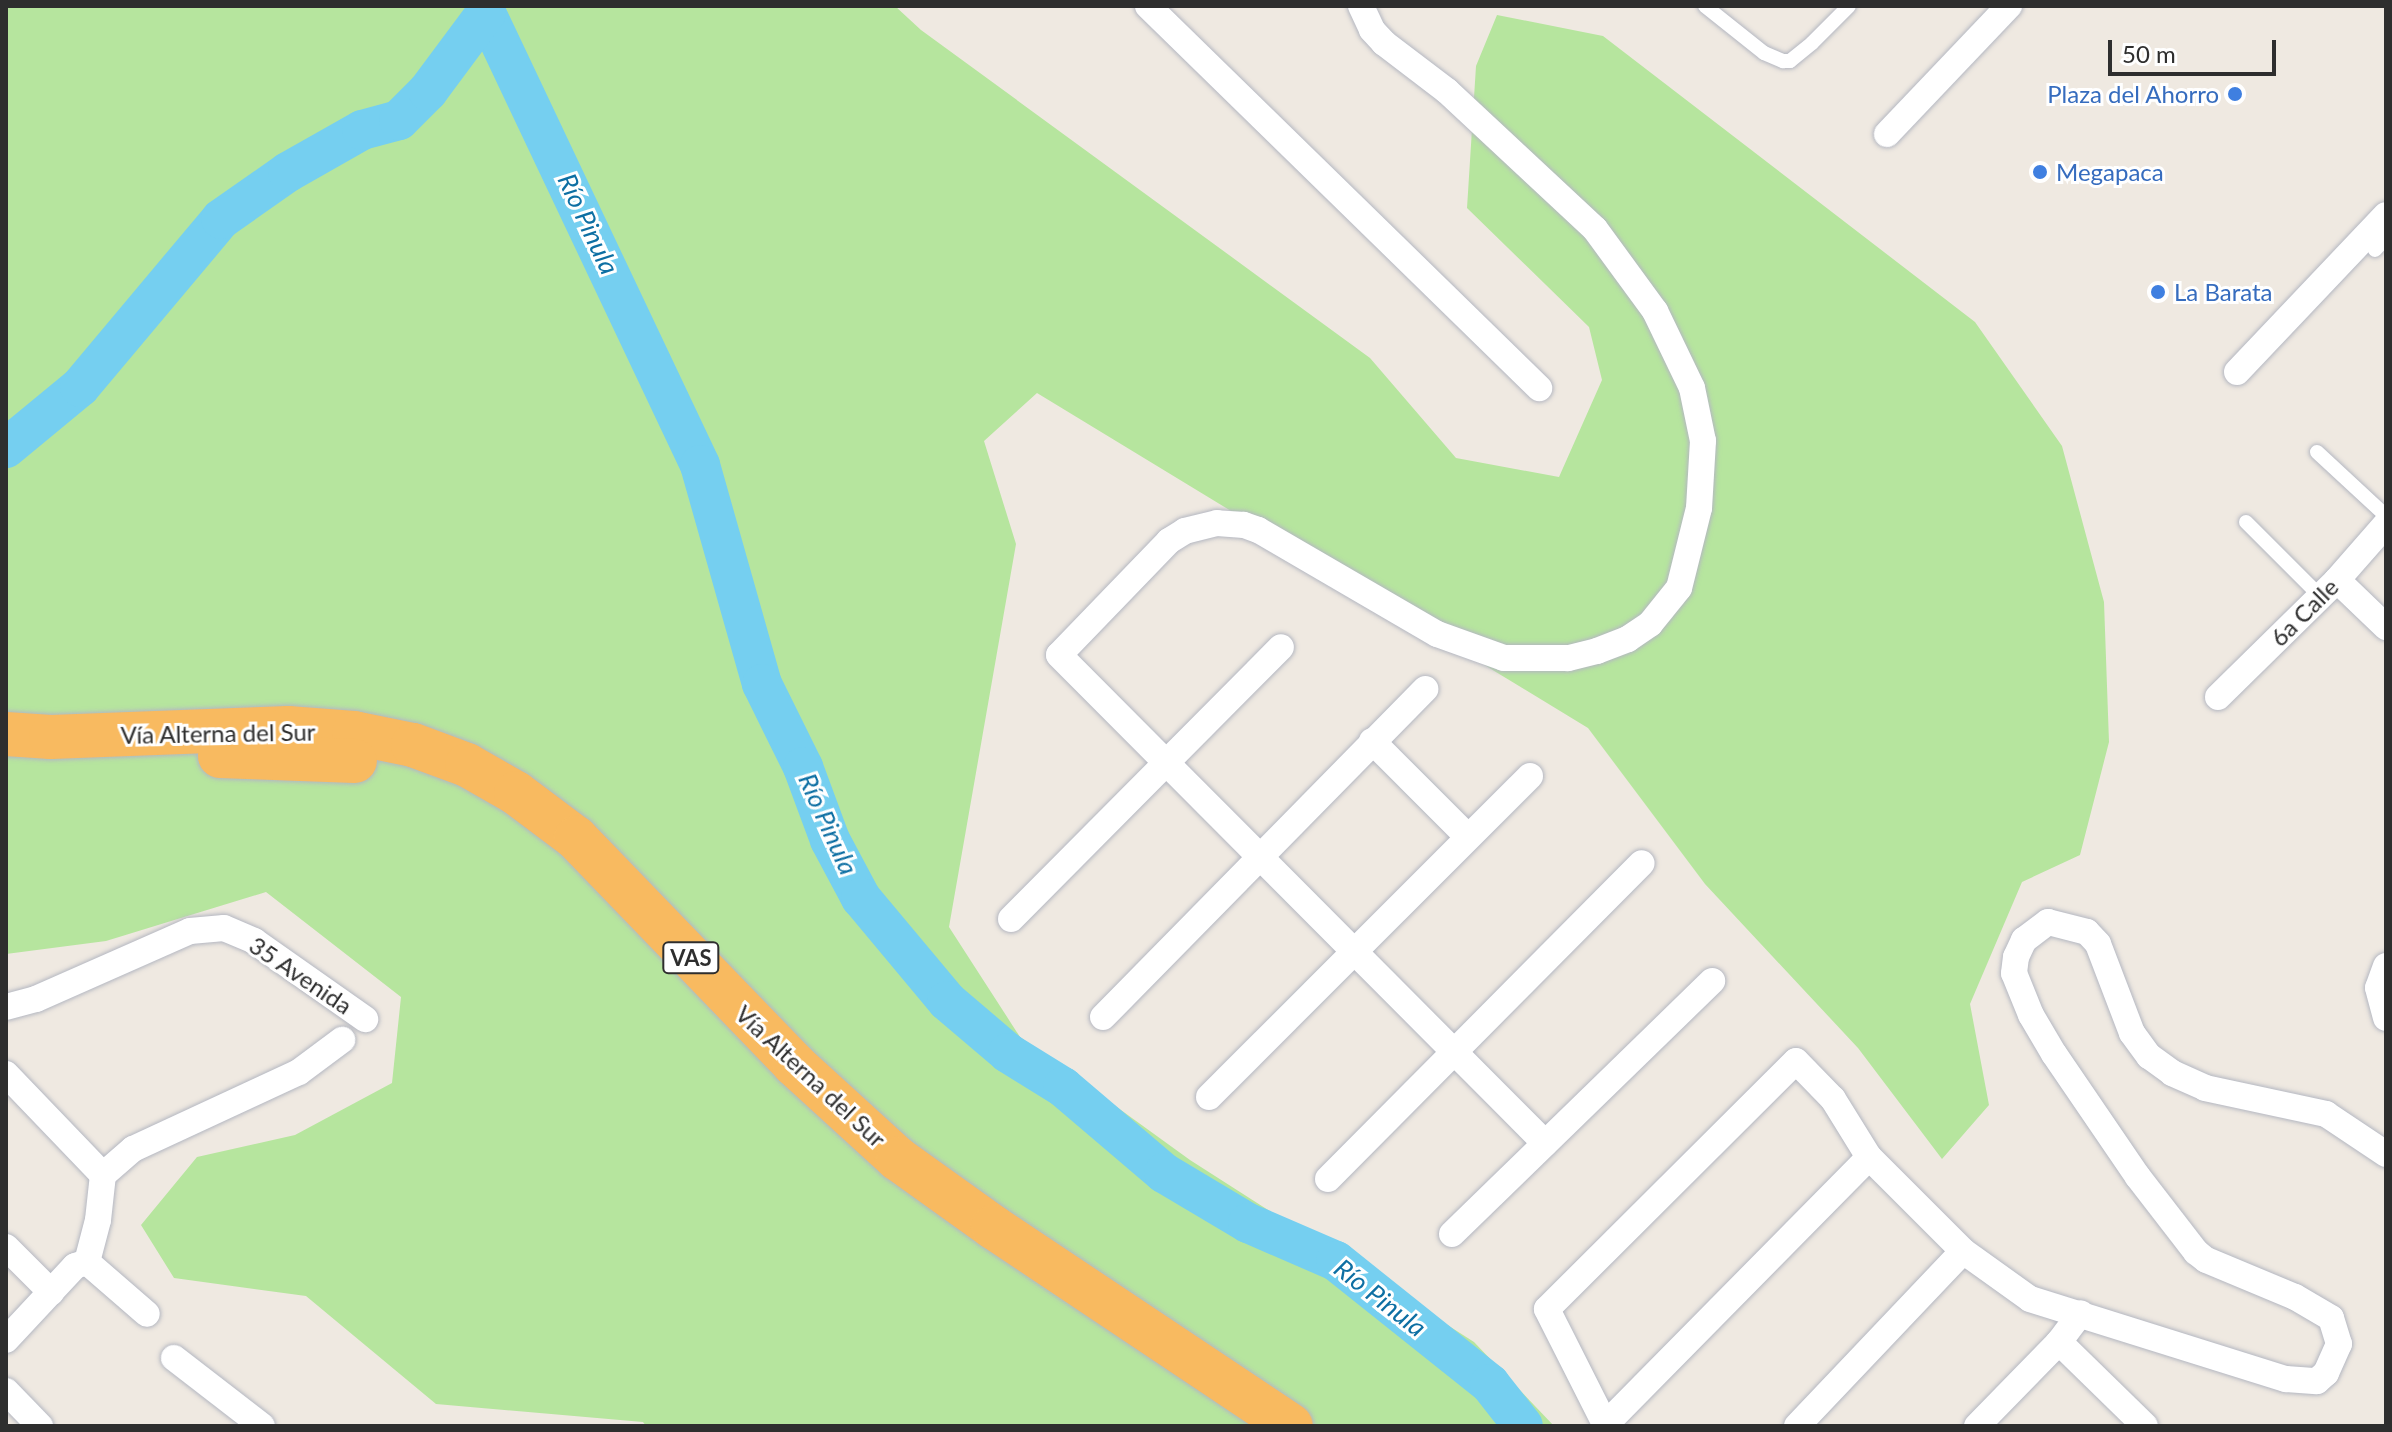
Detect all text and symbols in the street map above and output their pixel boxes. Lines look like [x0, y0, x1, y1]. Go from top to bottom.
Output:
scale bar [2112, 24, 2280, 74]
text: 50 m [2122, 39, 2176, 68]
place label: Plaza del Ahorro [2046, 80, 2219, 108]
marker: Plaza del Ahorro [2226, 85, 2244, 103]
place label: Megapaca [2056, 158, 2164, 186]
marker: Megapaca [2031, 163, 2049, 181]
water label: Río Pinula [551, 169, 625, 279]
place label: La Barata [2174, 278, 2272, 306]
marker: La Barata [2149, 283, 2167, 301]
street label: 6a Calle [2264, 572, 2344, 652]
street label: Vía Alterna del Sur [120, 717, 316, 749]
water label: Río Pinula [792, 768, 864, 880]
street label: 35 Avenida [244, 930, 358, 1020]
road number: VAS [661, 940, 721, 976]
street label: Vía Alterna del Sur [730, 999, 892, 1153]
water label: Río Pinula [1328, 1253, 1432, 1343]

